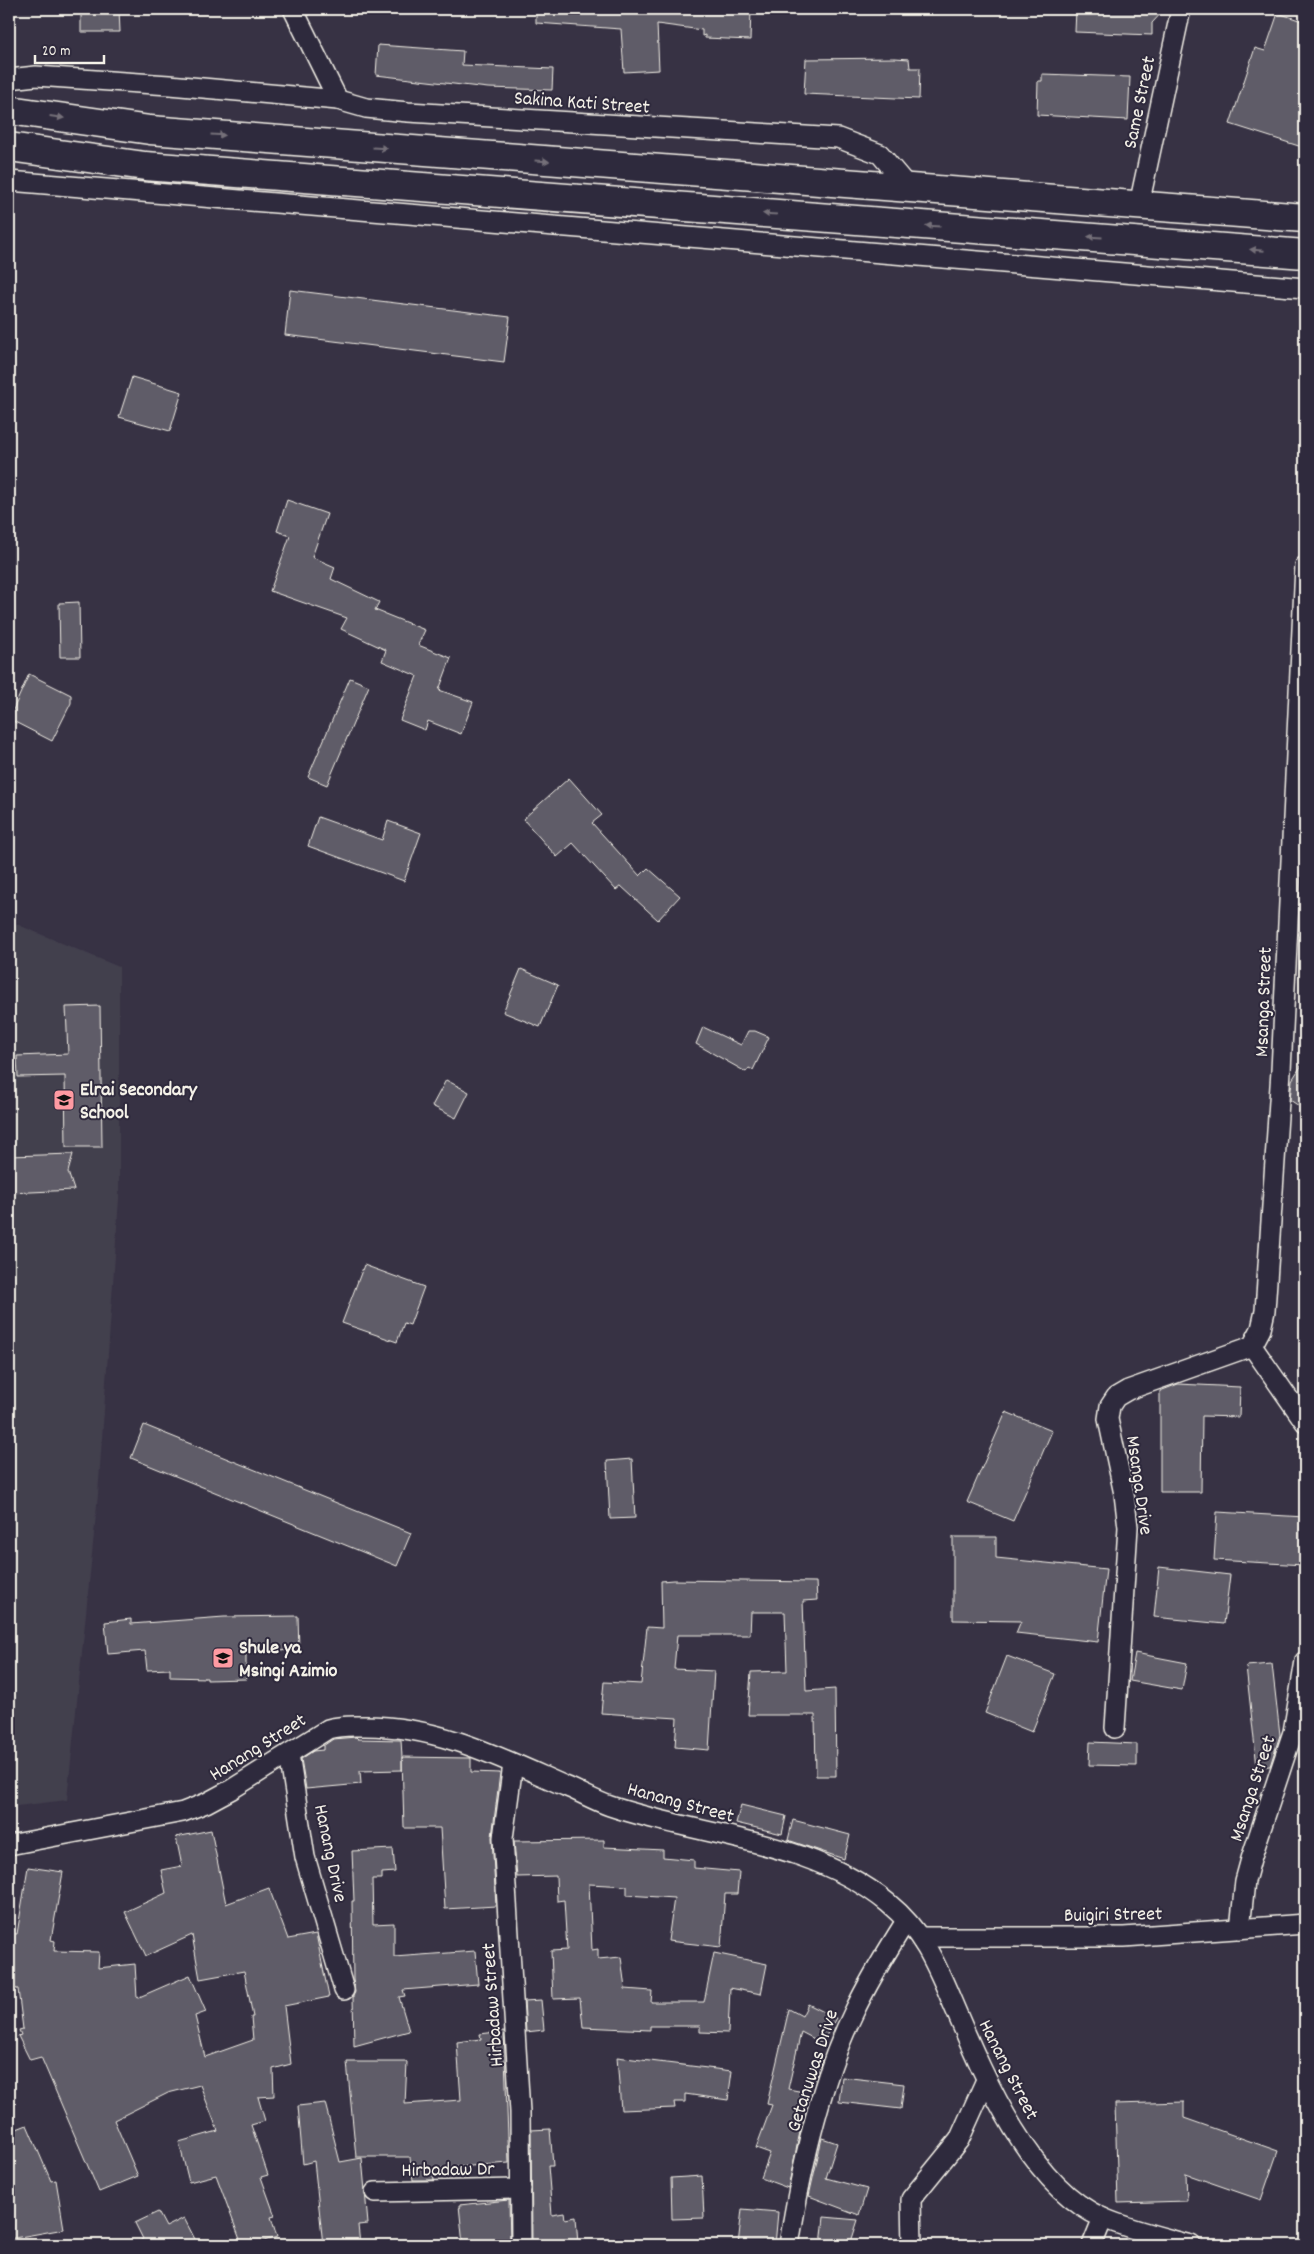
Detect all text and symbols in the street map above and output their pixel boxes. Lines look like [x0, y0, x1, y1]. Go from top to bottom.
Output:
scale bar [35, 32, 104, 64]
text: 20 m [42, 41, 70, 63]
street label: Same Street [1117, 54, 1164, 151]
street label: Sakina Kati Street [513, 85, 651, 123]
one-way arrow [49, 113, 65, 121]
one-way arrow [211, 132, 227, 140]
one-way arrow [373, 144, 389, 152]
one-way arrow [535, 157, 551, 165]
one-way arrow [762, 210, 778, 218]
one-way arrow [924, 222, 940, 230]
one-way arrow [1086, 233, 1102, 241]
one-way arrow [1248, 246, 1264, 254]
street label: Msanga Street [1249, 947, 1281, 1058]
place label: Elrai Secondary School [80, 1077, 198, 1128]
school or university icon: Elrai Secondary School [52, 1088, 76, 1112]
street label: Msanga Drive [1117, 1434, 1159, 1537]
place label: Shule ya Msingi Azimio [239, 1635, 338, 1686]
school or university icon: Shule ya Msingi Azimio [211, 1646, 235, 1670]
street label: Hanang Street [205, 1708, 312, 1789]
street label: Msanga Street [1224, 1732, 1284, 1846]
street label: Hanang Street [624, 1776, 737, 1832]
street label: Hanang Drive [305, 1802, 353, 1905]
street label: Buigiri Street [1064, 1901, 1163, 1931]
street label: Hirbadaw Street [476, 1942, 512, 2068]
street label: Getanuwas Drive [781, 2006, 847, 2136]
street label: Hanang Street [970, 2015, 1045, 2125]
street label: Hirbadaw Dr [401, 2156, 496, 2186]

